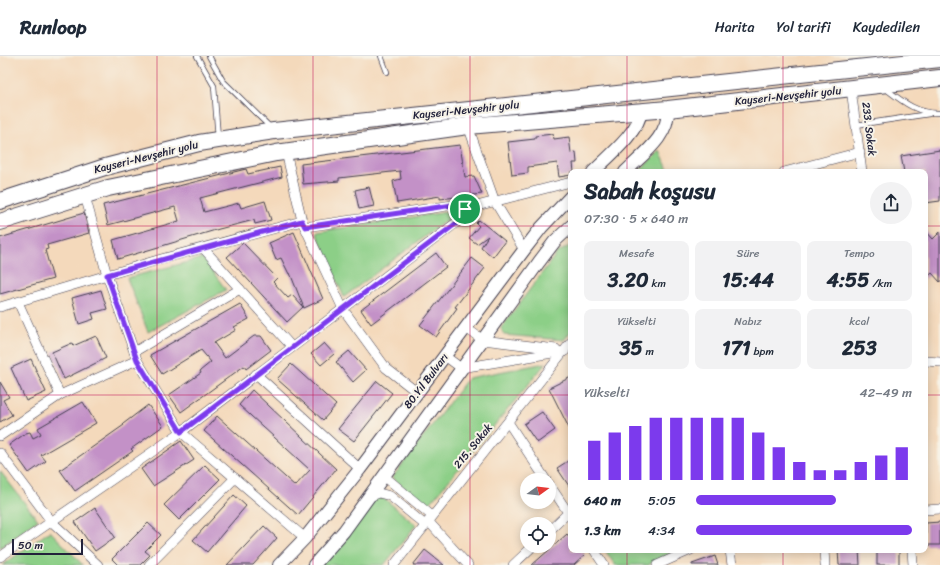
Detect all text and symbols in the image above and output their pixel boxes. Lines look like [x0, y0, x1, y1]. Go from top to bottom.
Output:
text: Runloop [20, 11, 86, 44]
text: Harita [715, 15, 755, 40]
text: Yol tarifi [777, 15, 831, 40]
text: Kaydedilen [853, 15, 920, 40]
street label: Kayseri-Nevşehir yolu [734, 81, 842, 111]
street label: Kayseri-Nevşehir yolu [412, 95, 520, 125]
street label: 233. Sokak [856, 101, 882, 157]
street label: Kayseri-Nevşehir yolu [92, 135, 200, 179]
text: Sabah koşusu [584, 172, 716, 211]
button: share [870, 182, 912, 224]
pin [448, 192, 482, 226]
icon: arrive [454, 198, 476, 220]
text: 07:30 · 5 × 640 m [584, 207, 688, 230]
text: Mesafe [619, 244, 654, 263]
text: Süre [737, 244, 759, 263]
text: Tempo [844, 244, 875, 263]
text: 3.20 [607, 263, 649, 298]
text: 15:44 [722, 263, 774, 298]
text: 4:55 [827, 263, 870, 298]
text: km [649, 274, 666, 293]
text: /km [870, 274, 892, 293]
text: Yükselti [618, 312, 656, 331]
text: Nabız [734, 312, 762, 331]
text: kcal [849, 312, 869, 331]
text: 35 [619, 331, 643, 366]
text: 171 [722, 331, 751, 366]
text: 253 [842, 331, 877, 366]
text: m [643, 342, 654, 361]
text: bpm [751, 342, 774, 361]
street label: 80.Yıl Bulvarı [399, 349, 453, 413]
text: Yükselti [584, 381, 629, 404]
text: 42–49 m [860, 381, 912, 404]
street label: 215. Sokak [449, 419, 497, 473]
north arrow [520, 473, 556, 509]
map controls [520, 473, 556, 553]
text: 640 m [584, 489, 621, 512]
text: 5:05 [648, 489, 676, 512]
button: locate [520, 517, 556, 553]
text: 1.3 km [584, 519, 621, 542]
text: 4:34 [648, 519, 675, 542]
text: 50 m [18, 536, 43, 555]
scale bar [12, 537, 83, 556]

